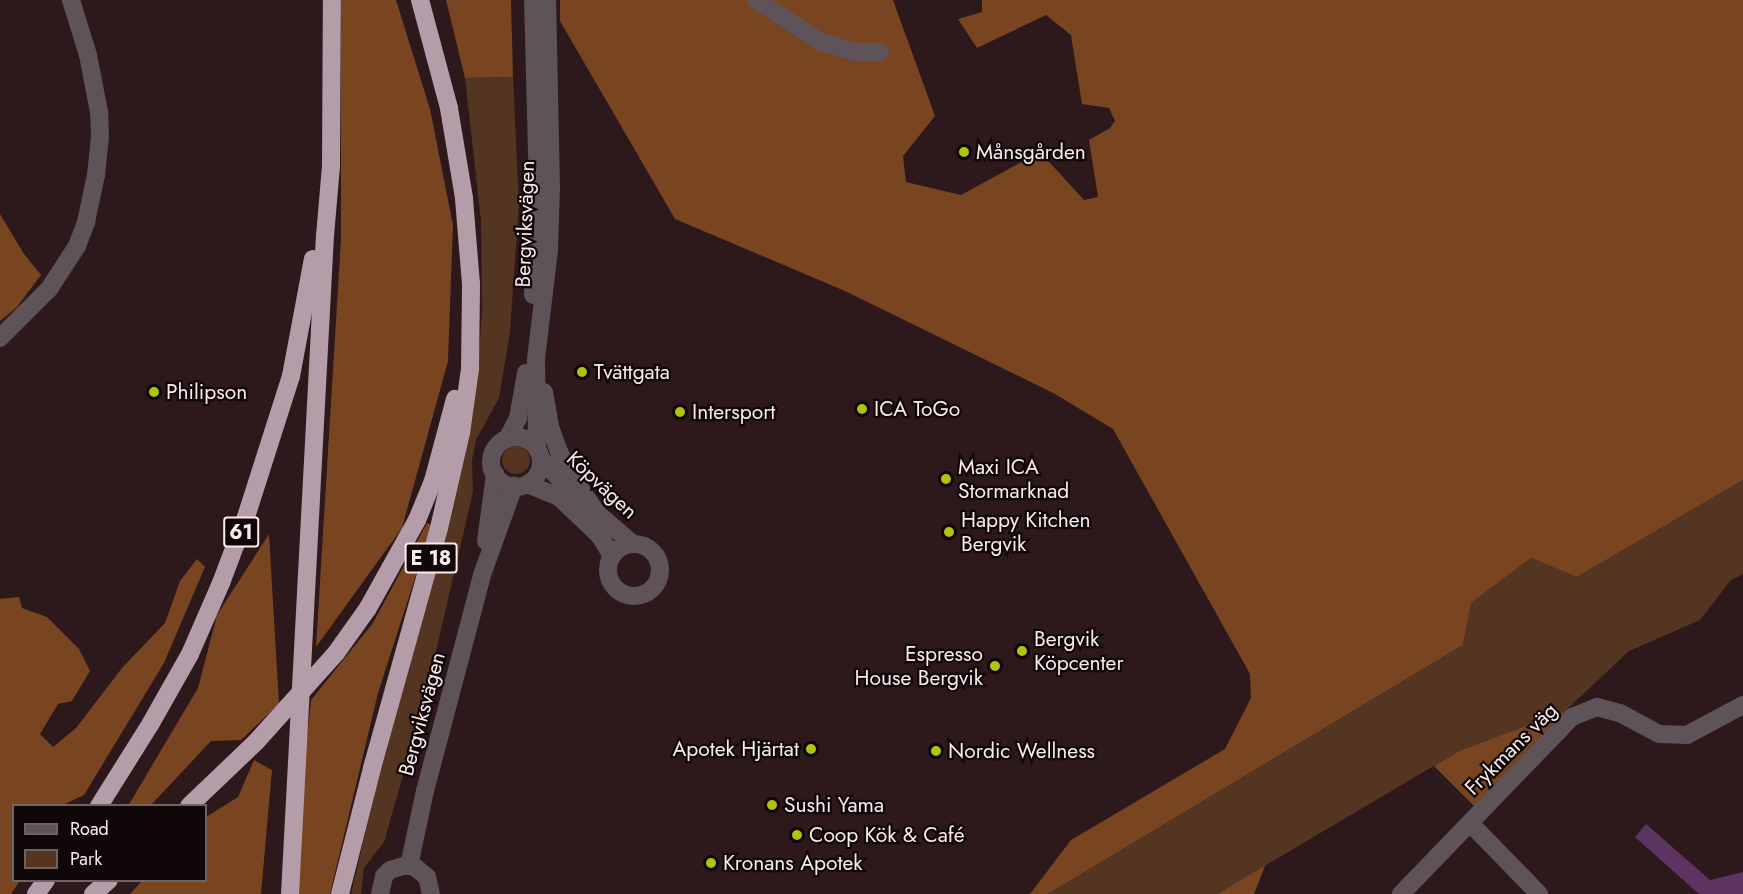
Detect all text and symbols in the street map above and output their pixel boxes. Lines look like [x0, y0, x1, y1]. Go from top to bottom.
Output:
place label: Månsgården [976, 139, 1086, 165]
marker: Månsgården [957, 145, 971, 159]
street label: Bergviksvägen [510, 160, 540, 288]
place label: Tvättgata [594, 359, 670, 385]
marker: Tvättgata [575, 365, 589, 379]
place label: Philipson [166, 379, 247, 405]
marker: Philipson [147, 385, 161, 399]
place label: ICA ToGo [874, 396, 960, 422]
place label: Intersport [692, 399, 775, 425]
marker: ICA ToGo [855, 402, 869, 416]
marker: Intersport [673, 405, 687, 419]
street label: Köpvägen [561, 446, 643, 524]
place label: Maxi ICA Stormarknad [958, 454, 1069, 504]
marker: Maxi ICA Stormarknad [939, 472, 953, 486]
place label: Happy Kitchen Bergvik [961, 507, 1091, 557]
road number: 61 [223, 515, 259, 549]
marker: Happy Kitchen Bergvik [942, 525, 956, 539]
road number: E 18 [404, 541, 458, 575]
place label: Bergvik Köpcenter [1034, 626, 1124, 676]
place label: Espresso House Bergvik [855, 641, 983, 691]
marker: Bergvik Köpcenter [1015, 644, 1029, 658]
street label: Bergviksvägen [393, 649, 451, 779]
marker: Espresso House Bergvik [988, 659, 1002, 673]
street label: Frykmans väg [1460, 698, 1562, 800]
place label: Apotek Hjärtat [672, 736, 799, 762]
place label: Nordic Wellness [948, 738, 1095, 764]
marker: Apotek Hjärtat [804, 742, 818, 756]
marker: Nordic Wellness [929, 744, 943, 758]
place label: Sushi Yama [784, 792, 884, 818]
marker: Sushi Yama [765, 798, 779, 812]
legend [12, 804, 207, 882]
text: Road [70, 816, 109, 842]
place label: Coop Kök & Café [809, 822, 965, 848]
marker: Coop Kök & Café [790, 828, 804, 842]
text: Park [70, 846, 102, 872]
place label: Kronans Apotek [723, 850, 863, 876]
marker: Kronans Apotek [704, 856, 718, 870]

